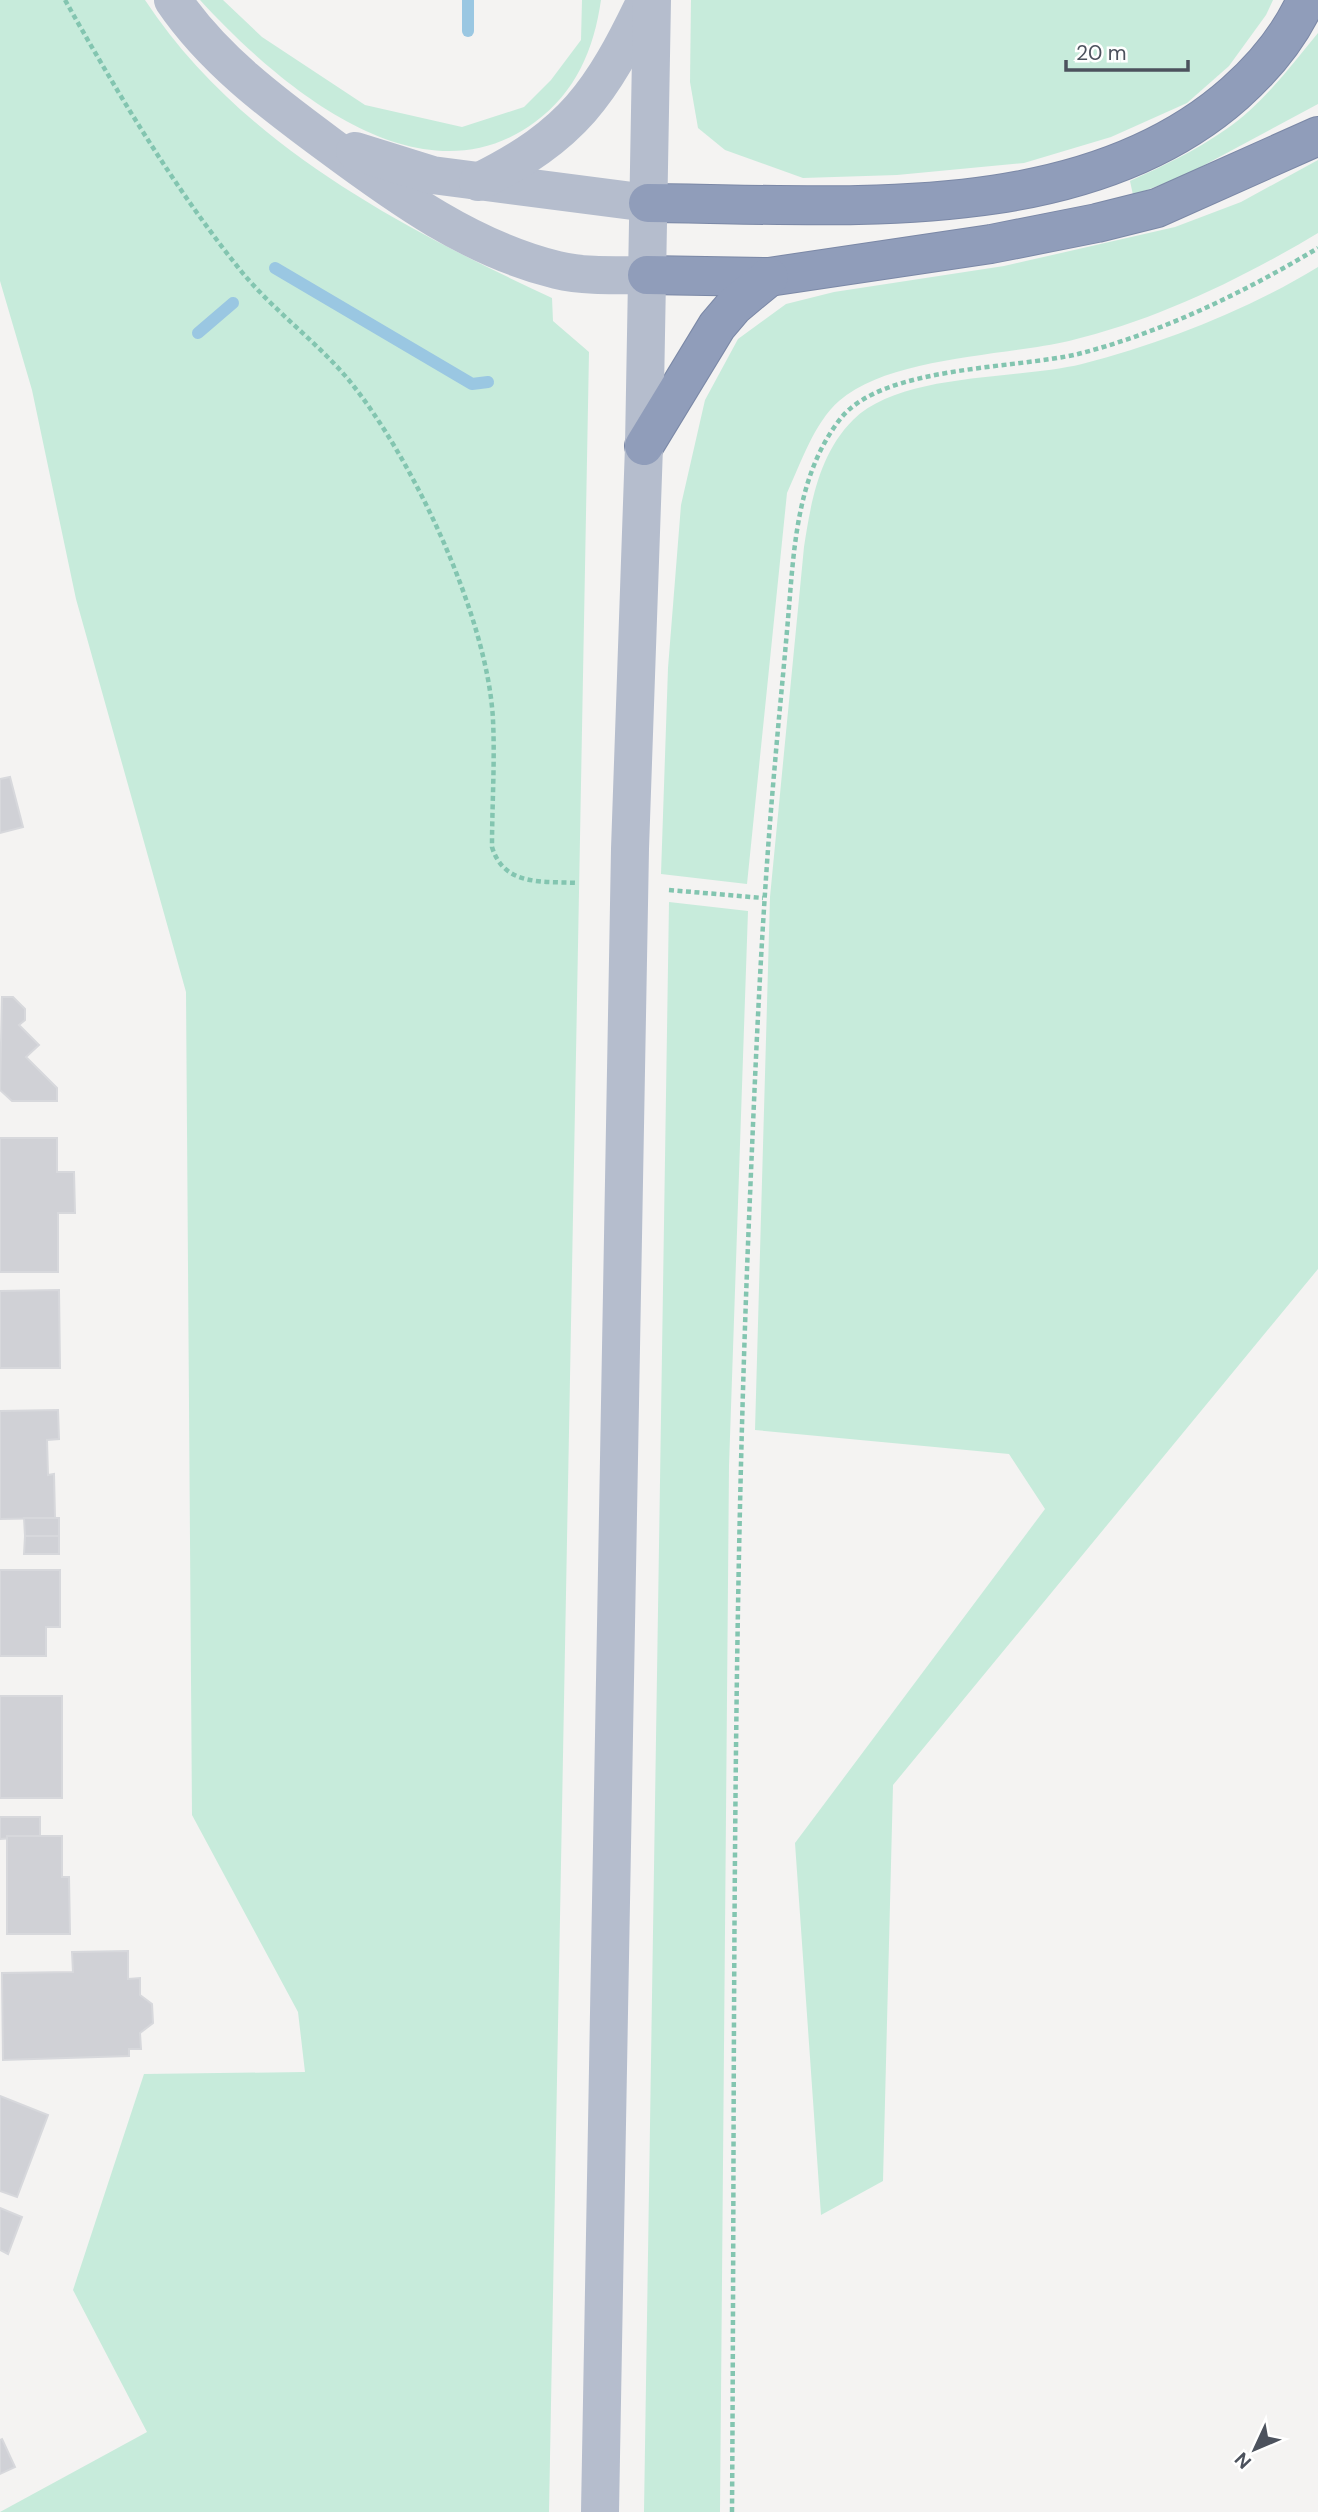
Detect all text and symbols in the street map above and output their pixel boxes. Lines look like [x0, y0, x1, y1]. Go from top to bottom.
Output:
scale bar [1066, 28, 1188, 72]
text: 20 m [1076, 39, 1127, 67]
north arrow [1220, 2414, 1290, 2484]
text: N [1229, 2447, 1257, 2474]

